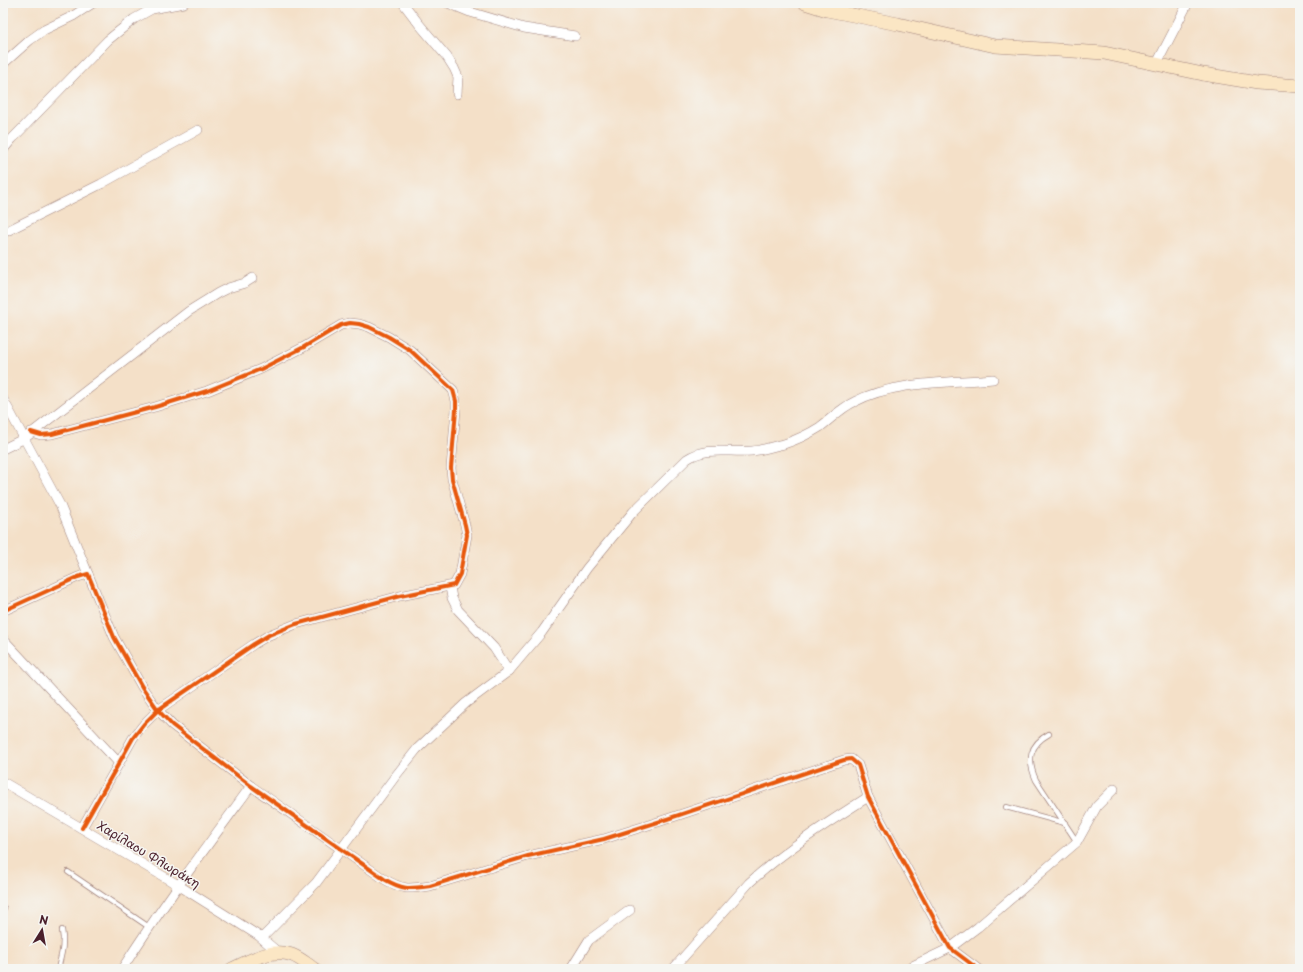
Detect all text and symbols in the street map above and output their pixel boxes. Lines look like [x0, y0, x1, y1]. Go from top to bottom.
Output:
street label: Χαρίλαου Φλωράκη [94, 816, 204, 892]
north arrow [22, 910, 62, 950]
text: N [38, 911, 50, 929]

